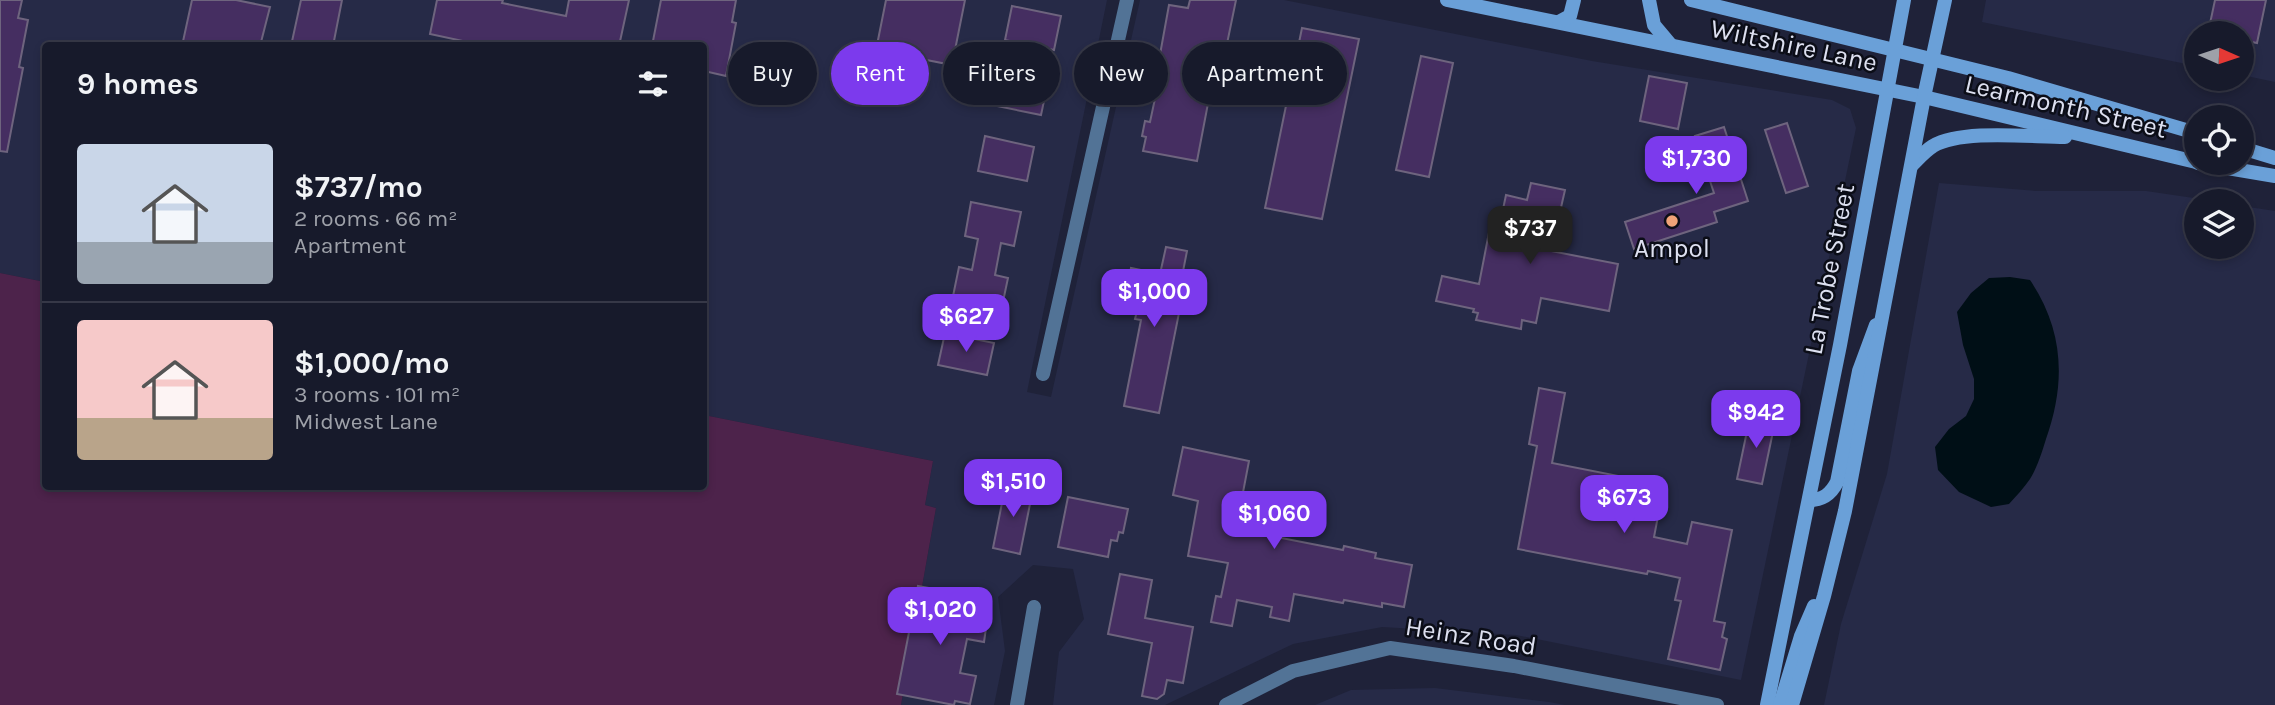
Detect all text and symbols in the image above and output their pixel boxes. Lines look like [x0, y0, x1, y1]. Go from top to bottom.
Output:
street label: Wiltshire Lane [1708, 13, 1880, 78]
north arrow [2184, 21, 2254, 91]
map controls [2184, 21, 2254, 259]
chip: Buy [728, 42, 817, 105]
chip: Rent [831, 42, 929, 105]
chip: Filters [943, 42, 1060, 105]
chip: New [1074, 42, 1168, 105]
chip: Apartment [1182, 42, 1347, 105]
icon: filters [634, 65, 672, 103]
text: 9 homes [77, 66, 199, 102]
street label: Learmonth Street [1962, 68, 2170, 145]
button: locate [2184, 105, 2254, 175]
pin: $1,730 [1639, 136, 1753, 196]
text: $1,730 [1661, 145, 1731, 172]
text: $737/mo [294, 169, 423, 205]
icon: home [133, 172, 217, 256]
street label: La Trobe Street [1798, 181, 1861, 357]
button: layers [2184, 189, 2254, 259]
text: 2 rooms · 66 m² [294, 205, 457, 232]
pin: $737 [1489, 206, 1571, 266]
marker: Ampol [1664, 213, 1680, 229]
text: $737 [1503, 215, 1557, 242]
text: Apartment [294, 232, 406, 259]
place label: Ampol [1634, 233, 1710, 264]
pin: $1,000 [1097, 270, 1211, 329]
text: $1,000 [1117, 278, 1191, 305]
pin: $627 [925, 294, 1007, 354]
text: $627 [938, 303, 994, 330]
text: $1,000/mo [294, 345, 449, 381]
icon: home [133, 348, 217, 432]
text: 3 rooms · 101 m² [294, 381, 460, 408]
pin: $942 [1715, 391, 1797, 450]
text: $942 [1727, 399, 1785, 426]
text: Midwest Lane [294, 408, 438, 435]
pin: $1,510 [956, 460, 1070, 519]
text: $1,510 [980, 468, 1046, 495]
pin: $673 [1583, 476, 1665, 535]
text: $673 [1596, 484, 1652, 511]
pin: $1,060 [1217, 491, 1331, 551]
text: $1,060 [1238, 500, 1310, 527]
pin: $1,020 [883, 588, 997, 647]
text: $1,020 [904, 596, 976, 623]
street label: Heinz Road [1403, 611, 1539, 662]

